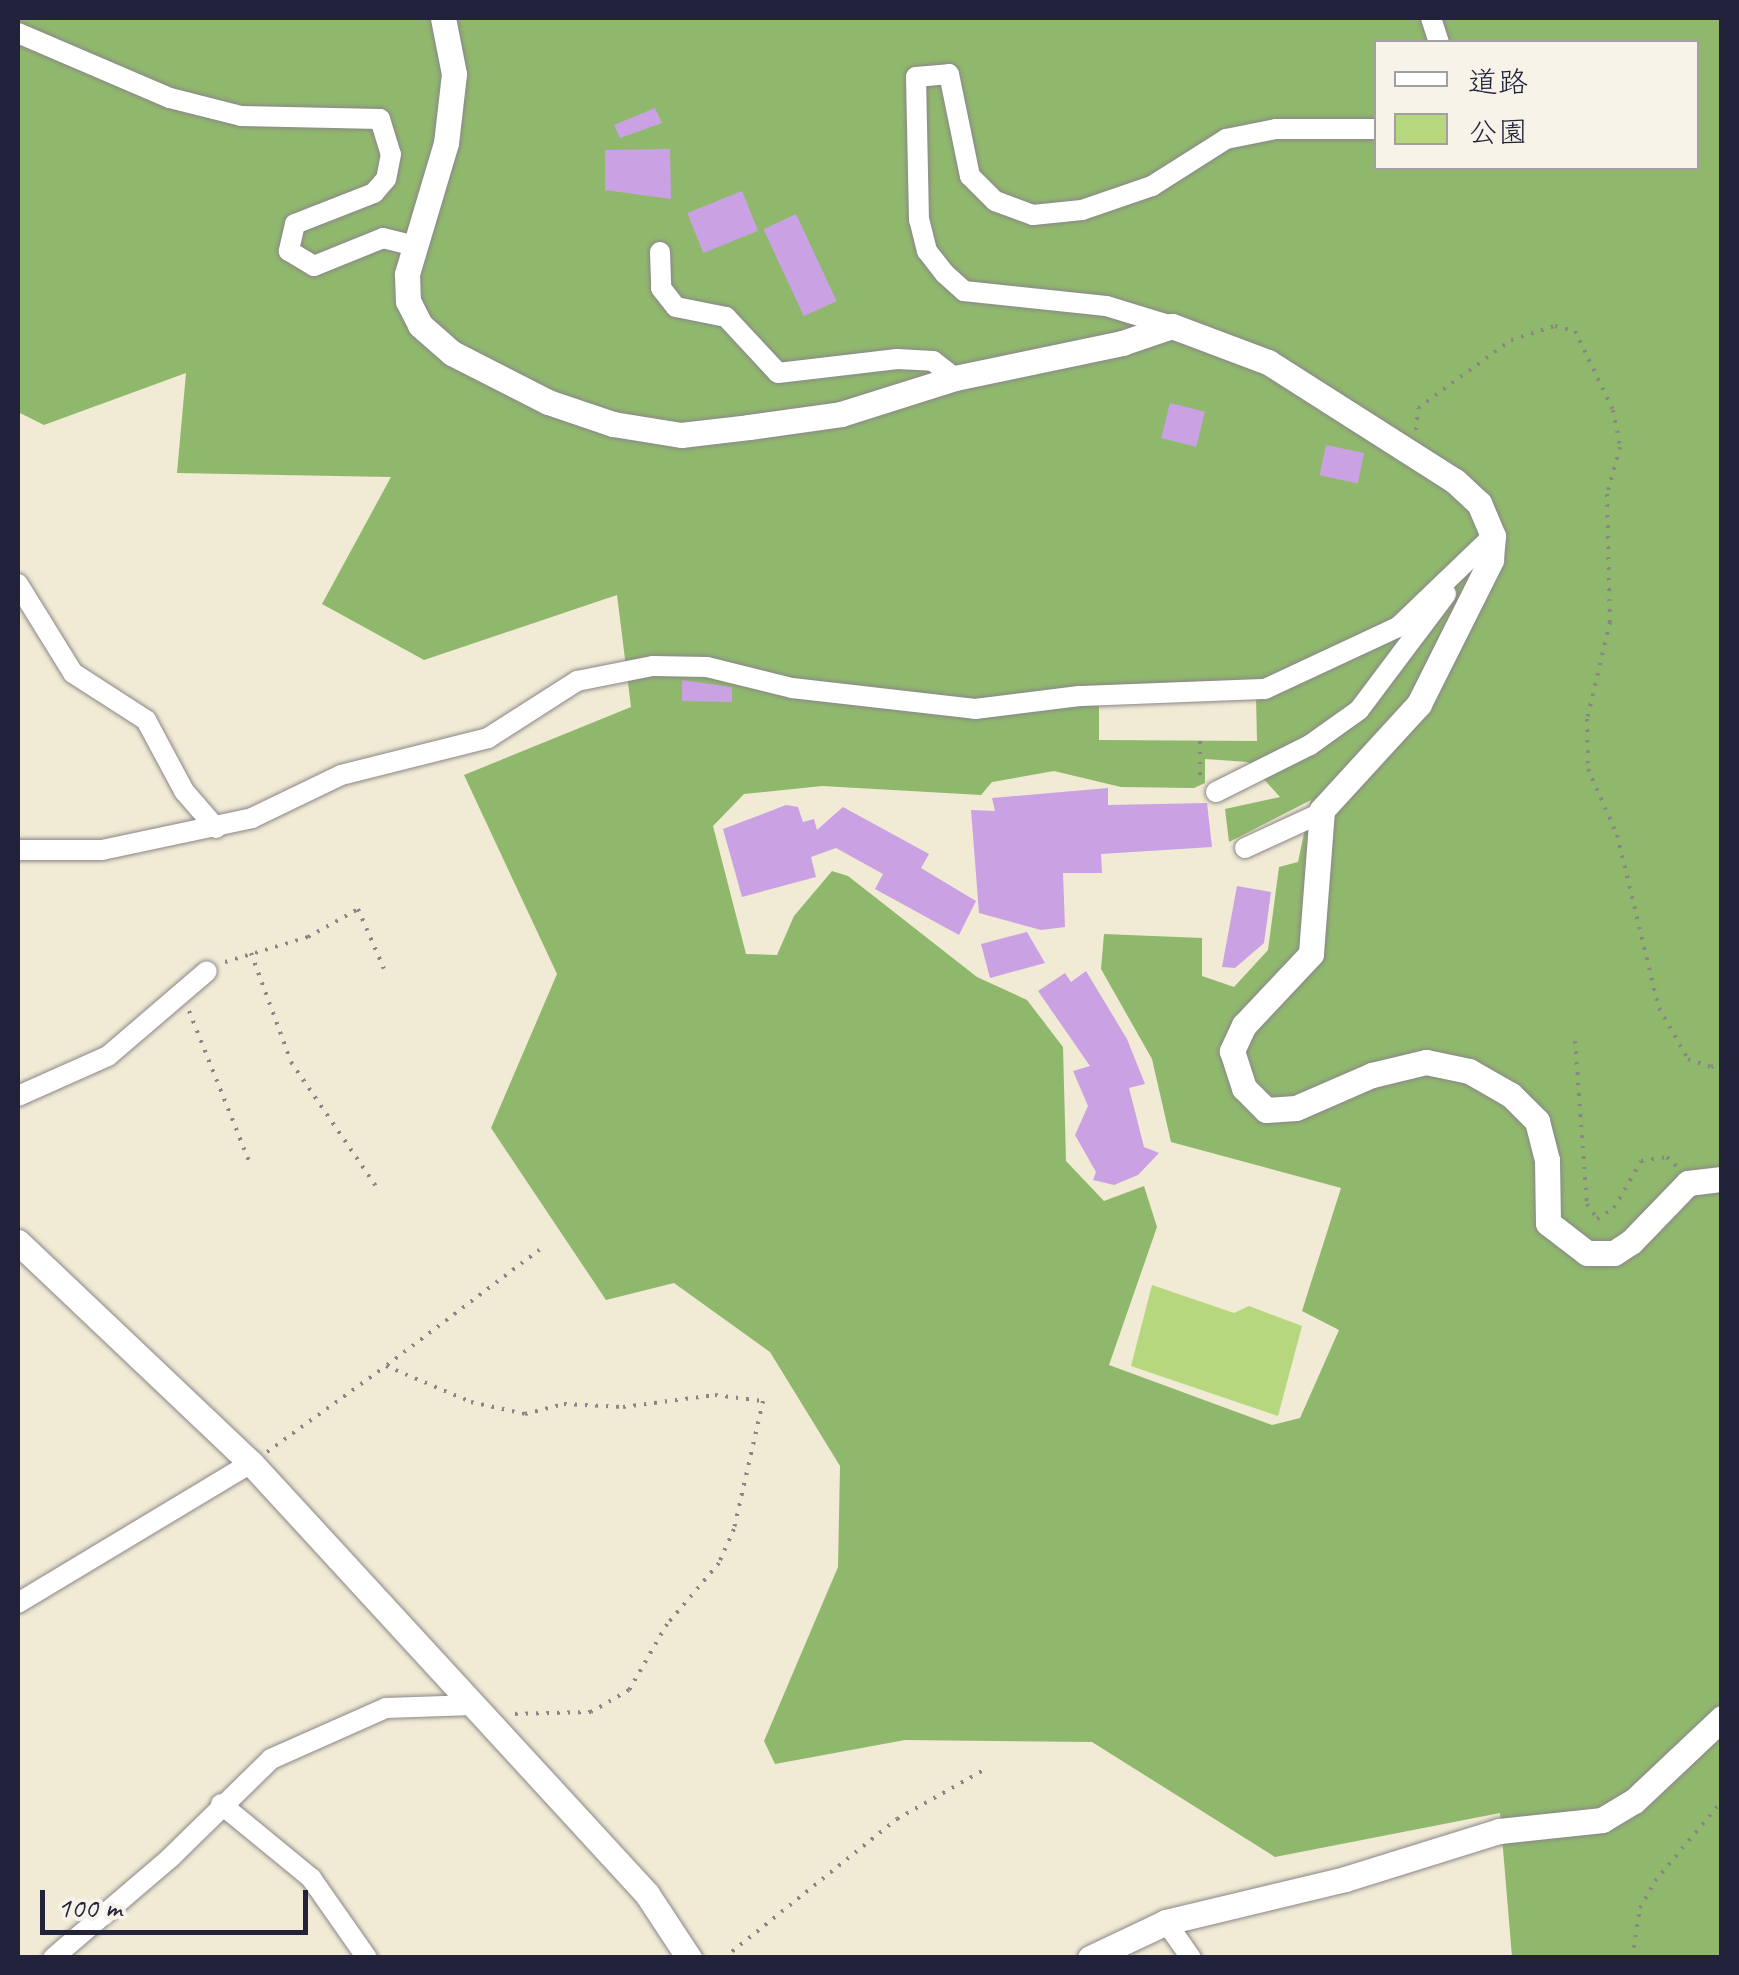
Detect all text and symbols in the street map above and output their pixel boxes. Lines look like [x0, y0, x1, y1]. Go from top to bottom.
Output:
legend [1374, 40, 1699, 170]
text: 道路 [1468, 63, 1528, 101]
text: 公園 [1468, 113, 1528, 151]
scale bar [45, 1870, 312, 1932]
text: 100 m [57, 1888, 122, 1926]

